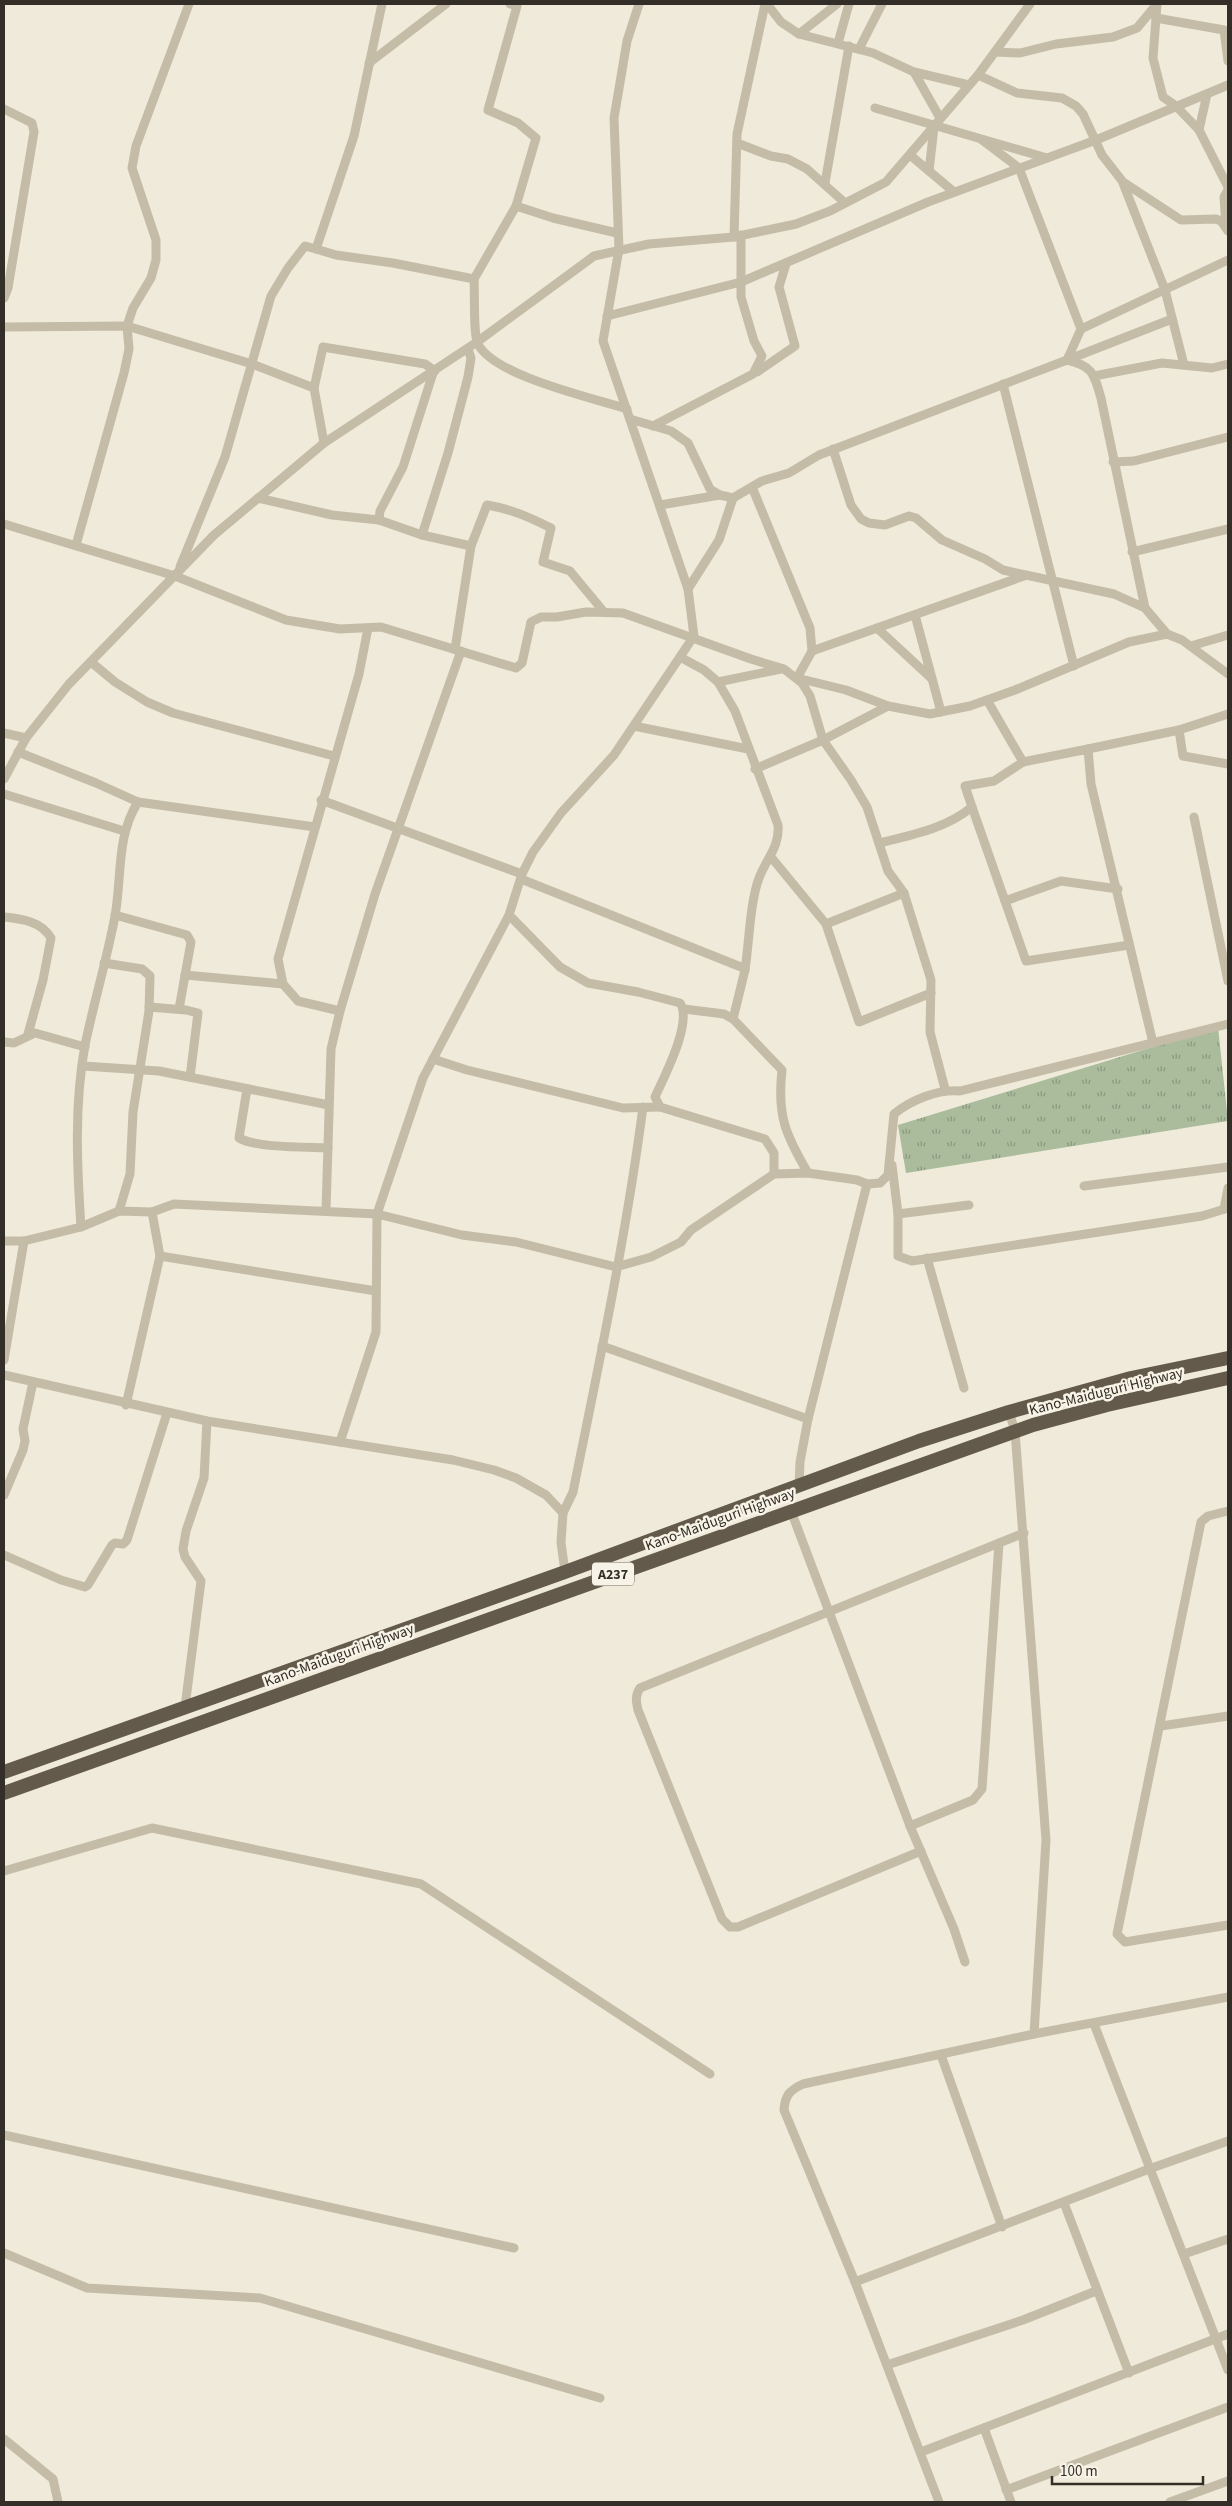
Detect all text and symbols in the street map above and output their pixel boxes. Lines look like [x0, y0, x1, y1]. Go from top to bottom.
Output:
street label: Kano-Maiduguri Highway [1027, 1362, 1185, 1421]
street label: Kano-Maiduguri Highway [642, 1483, 798, 1556]
road number: A237 [592, 1562, 634, 1586]
street label: Kano-Maiduguri Highway [261, 1619, 417, 1692]
scale bar [1052, 2454, 1203, 2486]
text: 100 m [1060, 2461, 1098, 2482]

